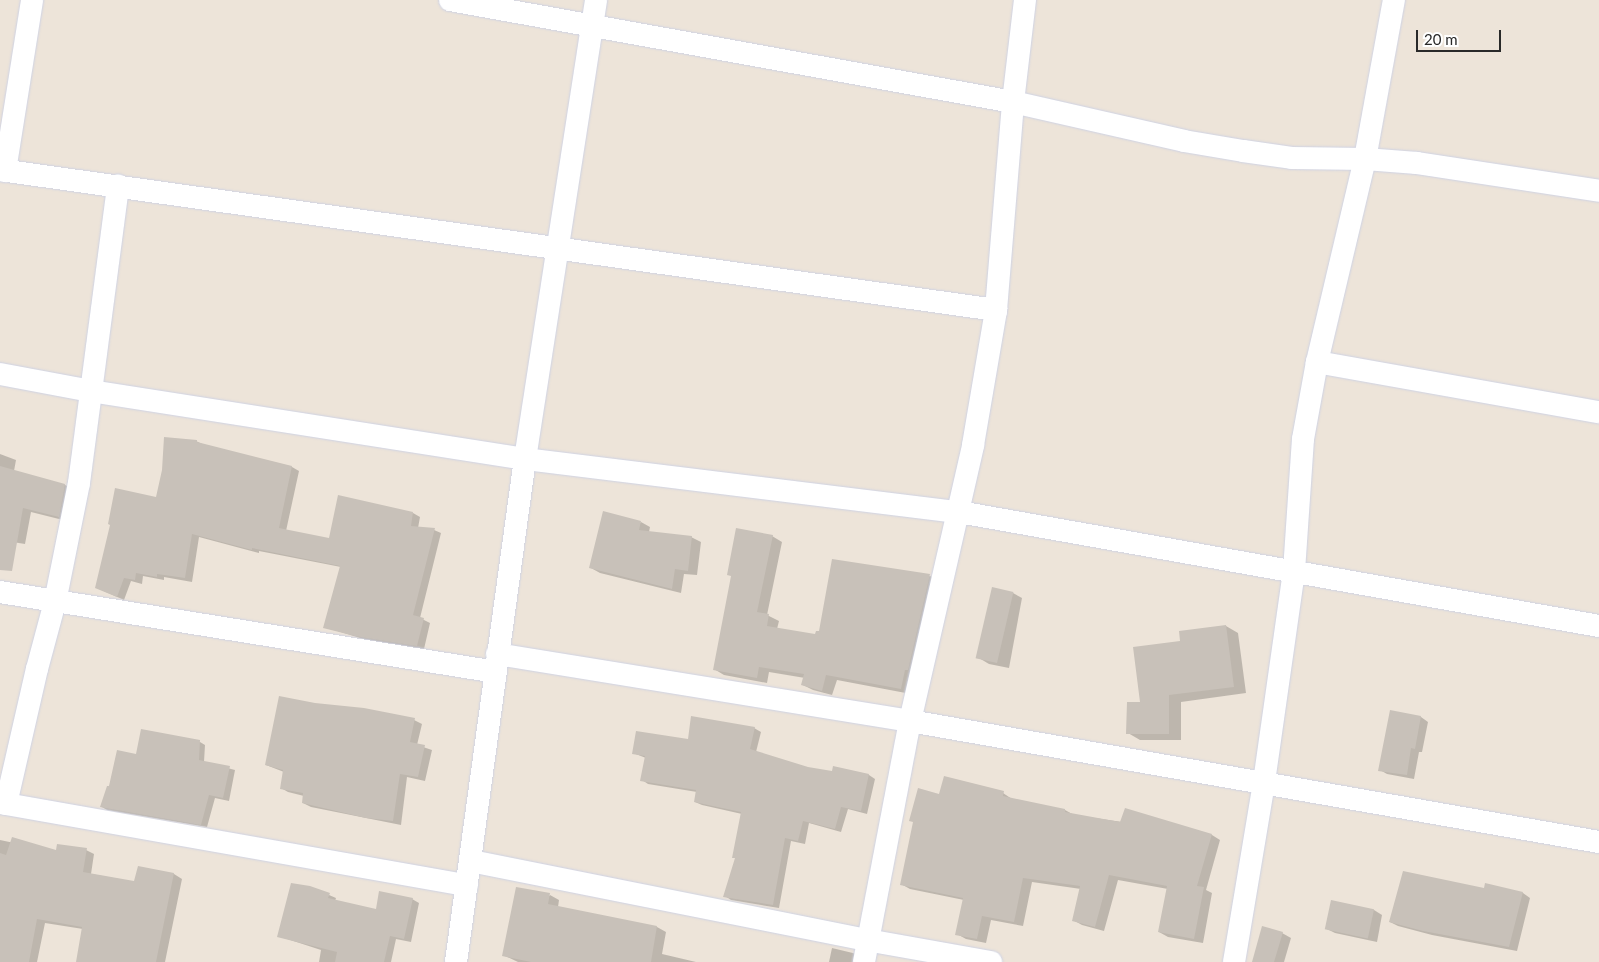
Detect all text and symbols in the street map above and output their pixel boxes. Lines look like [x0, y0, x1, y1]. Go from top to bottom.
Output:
scale bar [1419, 20, 1504, 52]
text: 20 m [1424, 30, 1458, 48]

